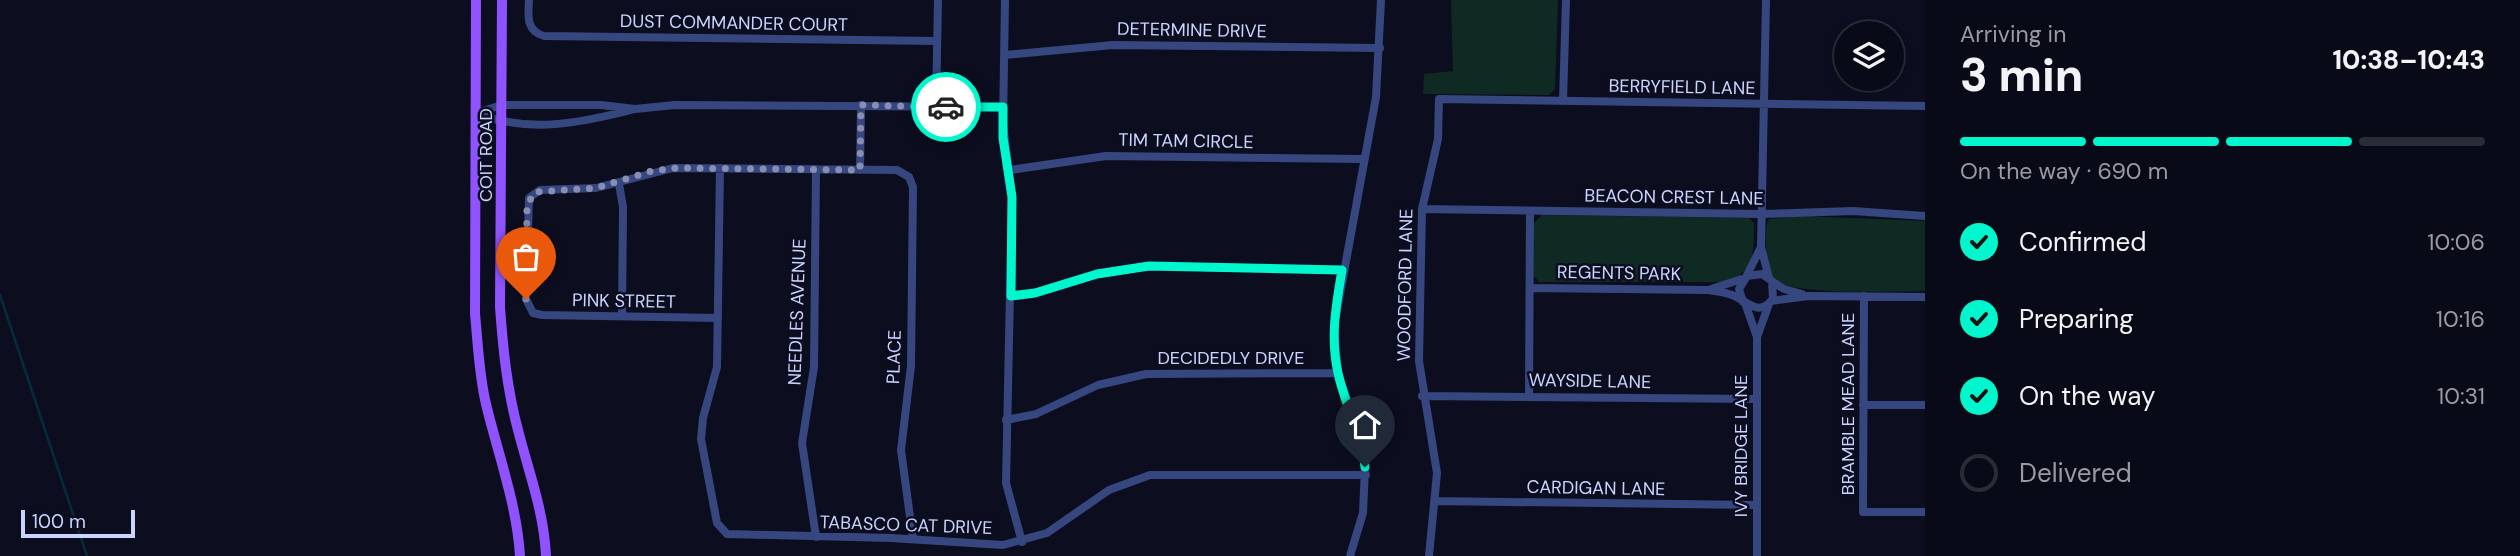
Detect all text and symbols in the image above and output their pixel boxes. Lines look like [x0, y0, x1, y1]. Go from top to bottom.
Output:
street label: DUST COMMANDER COURT [620, 9, 848, 37]
street label: DETERMINE DRIVE [1117, 17, 1267, 43]
text: Arriving in [1960, 19, 2066, 49]
map controls [1834, 21, 1904, 91]
button: layers [1834, 21, 1904, 91]
text: 10:38–10:43 [2332, 43, 2485, 77]
text: 3 min [1960, 45, 2083, 105]
courier [911, 72, 981, 142]
street label: BERRYFIELD LANE [1608, 74, 1756, 100]
icon: car [927, 88, 965, 126]
street label: COIT ROAD [474, 108, 498, 202]
street label: TIM TAM CIRCLE [1118, 128, 1254, 154]
text: On the way · 690 m [1960, 156, 2168, 186]
street label: BEACON CREST LANE [1584, 183, 1764, 211]
street label: WOODFORD LANE [1392, 208, 1418, 362]
icon: check [1960, 223, 1998, 261]
text: Confirmed [2019, 225, 2146, 259]
pin [496, 227, 556, 299]
text: 10:06 [2427, 227, 2485, 257]
icon: bag [507, 238, 545, 276]
street label: NEEDLES AVENUE [782, 238, 812, 386]
street label: REGENTS PARK [1557, 260, 1682, 286]
street label: PINK STREET [572, 288, 676, 314]
icon: check [1960, 300, 1998, 338]
text: Preparing [2019, 302, 2134, 336]
text: 10:16 [2436, 304, 2485, 334]
street label: BRAMBLE MEAD LANE [1836, 313, 1860, 495]
street label: PLACE [881, 329, 907, 385]
street label: DECIDEDLY DRIVE [1157, 346, 1305, 370]
street label: WAYSIDE LANE [1529, 368, 1651, 394]
street label: IVY BRIDGE LANE [1729, 375, 1753, 517]
icon: check [1960, 377, 1998, 415]
text: On the way [2019, 379, 2155, 413]
text: 10:31 [2437, 381, 2485, 411]
pin [1335, 395, 1395, 467]
icon: home [1346, 406, 1384, 444]
text: Delivered [2019, 456, 2132, 490]
street label: CARDIGAN LANE [1526, 475, 1666, 501]
scale bar [21, 507, 135, 539]
text: 100 m [32, 509, 86, 534]
street label: TABASCO CAT DRIVE [819, 510, 993, 540]

